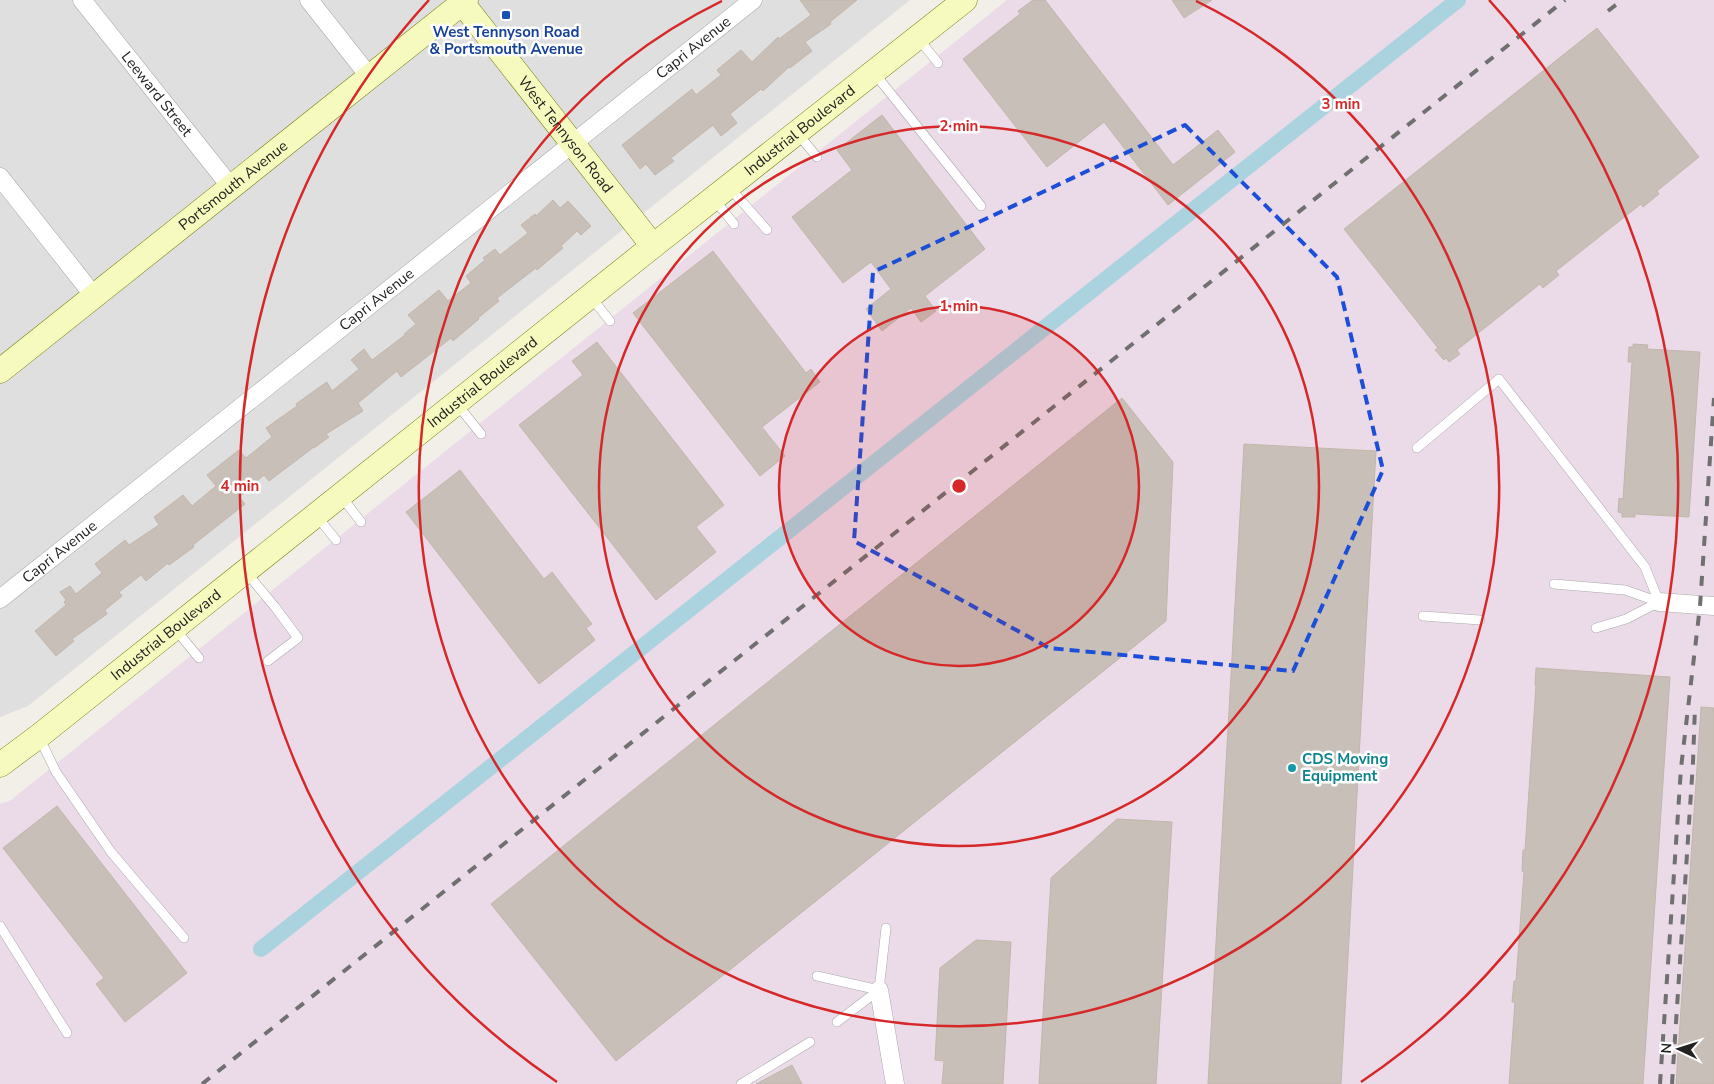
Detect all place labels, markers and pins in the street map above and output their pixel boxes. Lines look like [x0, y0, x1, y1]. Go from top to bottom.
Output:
marker: West Tennyson Road & Portsmouth Avenue [500, 9, 512, 21]
place label: West Tennyson Road & Portsmouth Avenue [429, 22, 583, 59]
centre of rings [950, 477, 968, 495]
place label: CDS Moving Equipment [1302, 749, 1388, 786]
marker: CDS Moving Equipment [1286, 762, 1298, 774]

